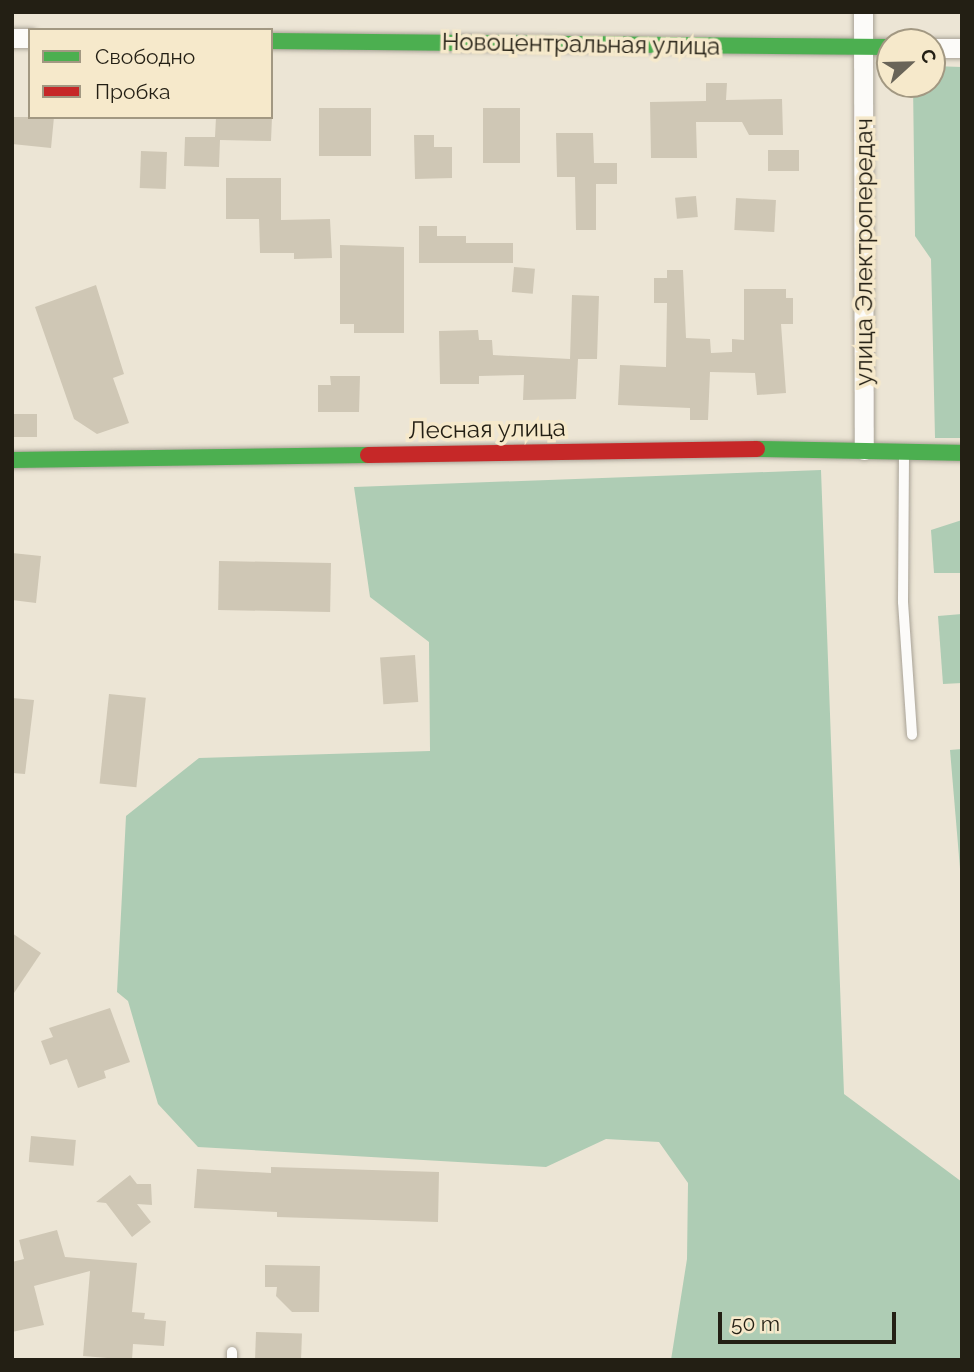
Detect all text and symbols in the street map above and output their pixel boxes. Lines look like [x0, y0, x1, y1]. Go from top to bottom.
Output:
street label: Новоцентральная улица [441, 27, 721, 61]
legend [28, 28, 273, 119]
north arrow [876, 28, 946, 98]
text: Свободно [95, 44, 195, 69]
text: С [916, 46, 941, 66]
text: Пробка [95, 79, 171, 104]
street label: улица Электропередач [850, 118, 878, 386]
street label: Лесная улица [408, 413, 566, 445]
scale bar [722, 1298, 900, 1342]
text: 50 m [731, 1311, 780, 1336]

